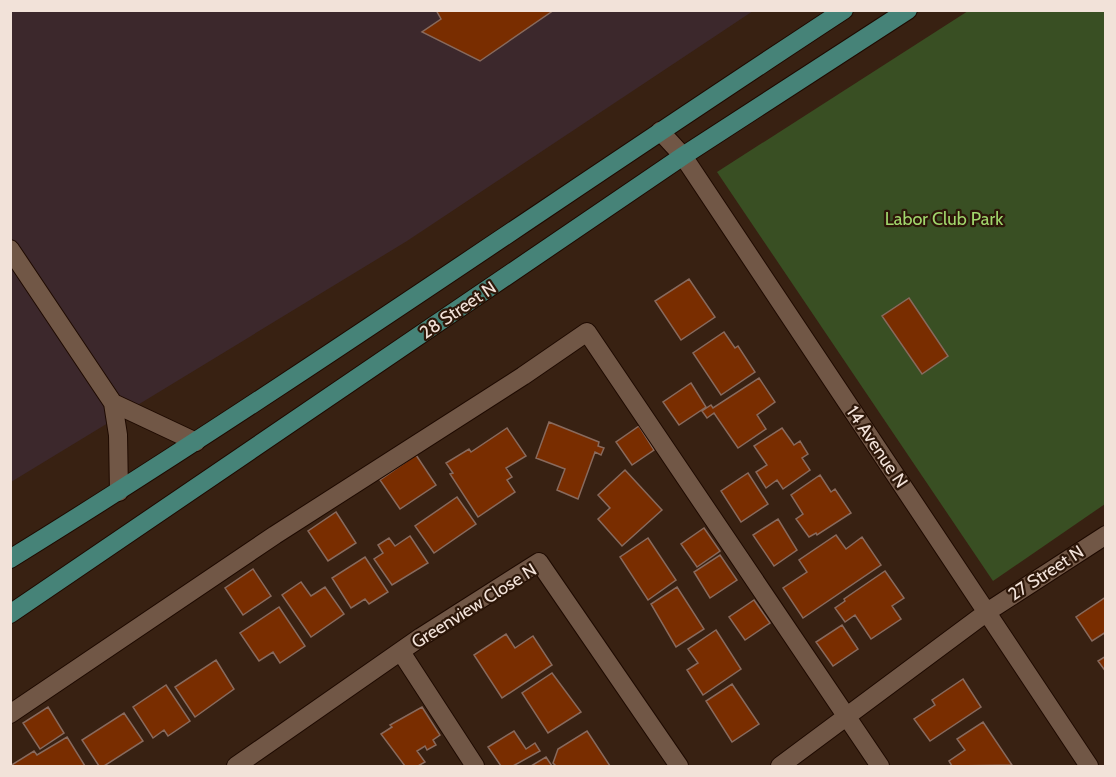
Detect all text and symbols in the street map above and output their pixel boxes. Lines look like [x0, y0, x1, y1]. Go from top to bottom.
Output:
park label: Labor Club Park [885, 208, 1004, 230]
street label: 28 Street N [416, 276, 500, 344]
street label: 14 Avenue N [842, 402, 912, 492]
street label: 27 Street N [1004, 540, 1088, 606]
street label: Greenview Close N [407, 559, 541, 653]

